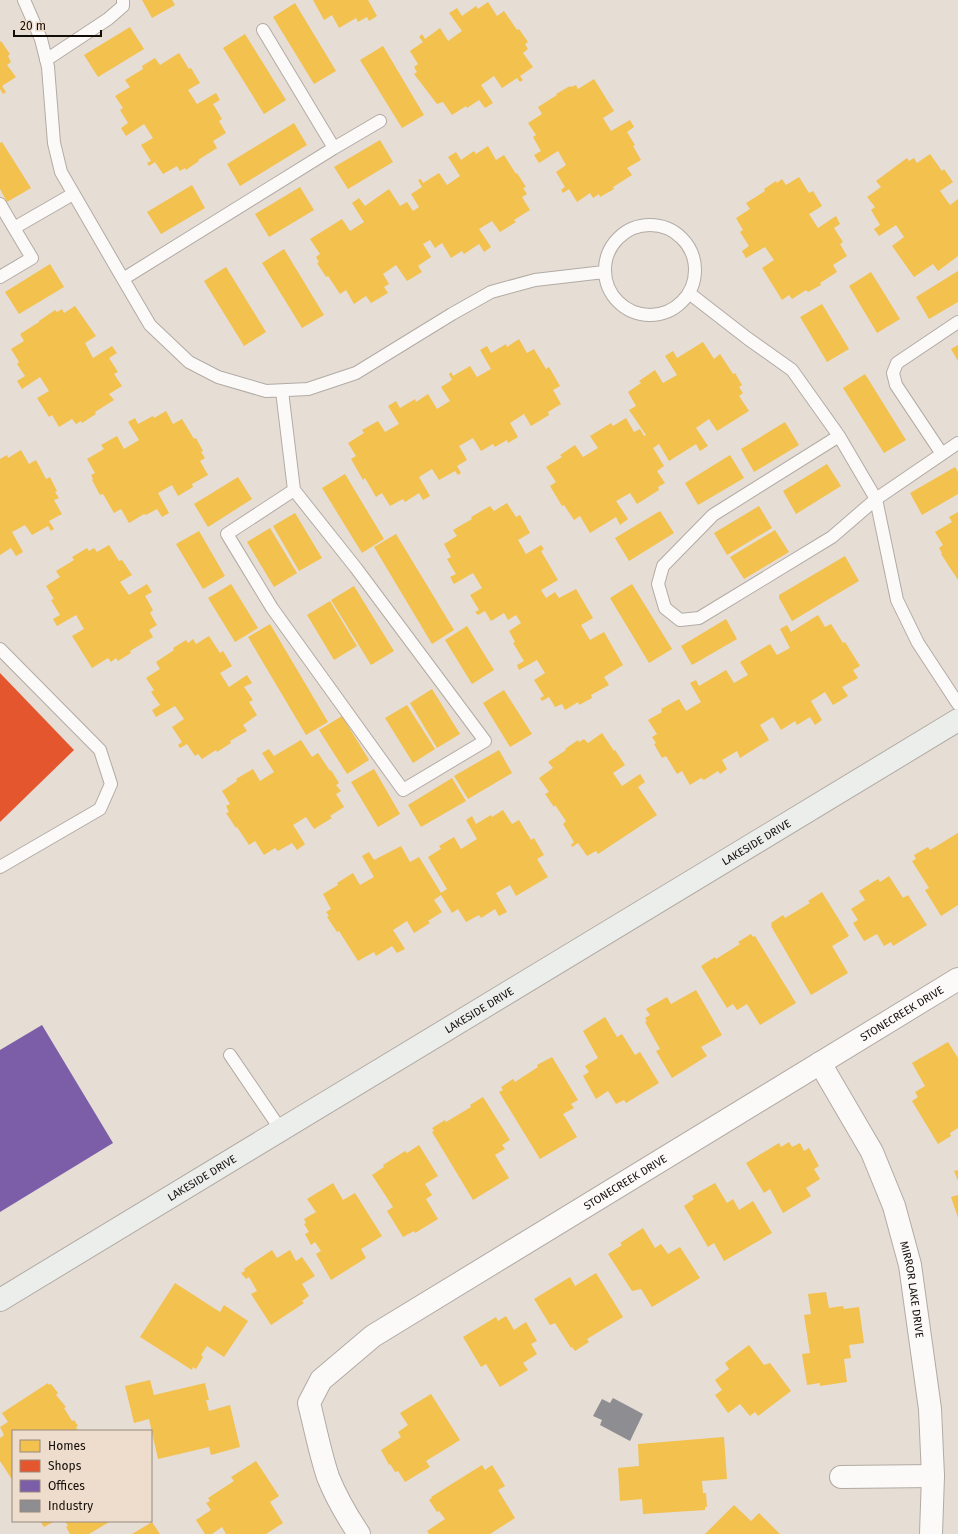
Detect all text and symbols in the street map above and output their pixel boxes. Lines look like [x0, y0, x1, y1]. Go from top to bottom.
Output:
scale bar [14, 12, 101, 38]
text: 20 m [20, 19, 46, 33]
street label: LAKESIDE DRIVE [720, 817, 793, 868]
street label: STONECREEK DRIVE [858, 983, 946, 1044]
street label: LAKESIDE DRIVE [442, 985, 516, 1036]
street label: LAKESIDE DRIVE [165, 1152, 239, 1204]
street label: STONECREEK DRIVE [582, 1152, 670, 1213]
street label: MIRROR LAKE DRIVE [897, 1240, 926, 1339]
legend [12, 1430, 152, 1522]
text: Homes [48, 1439, 86, 1453]
text: Shops [48, 1459, 82, 1473]
text: Offices [48, 1479, 85, 1493]
text: Industry [48, 1499, 93, 1513]

